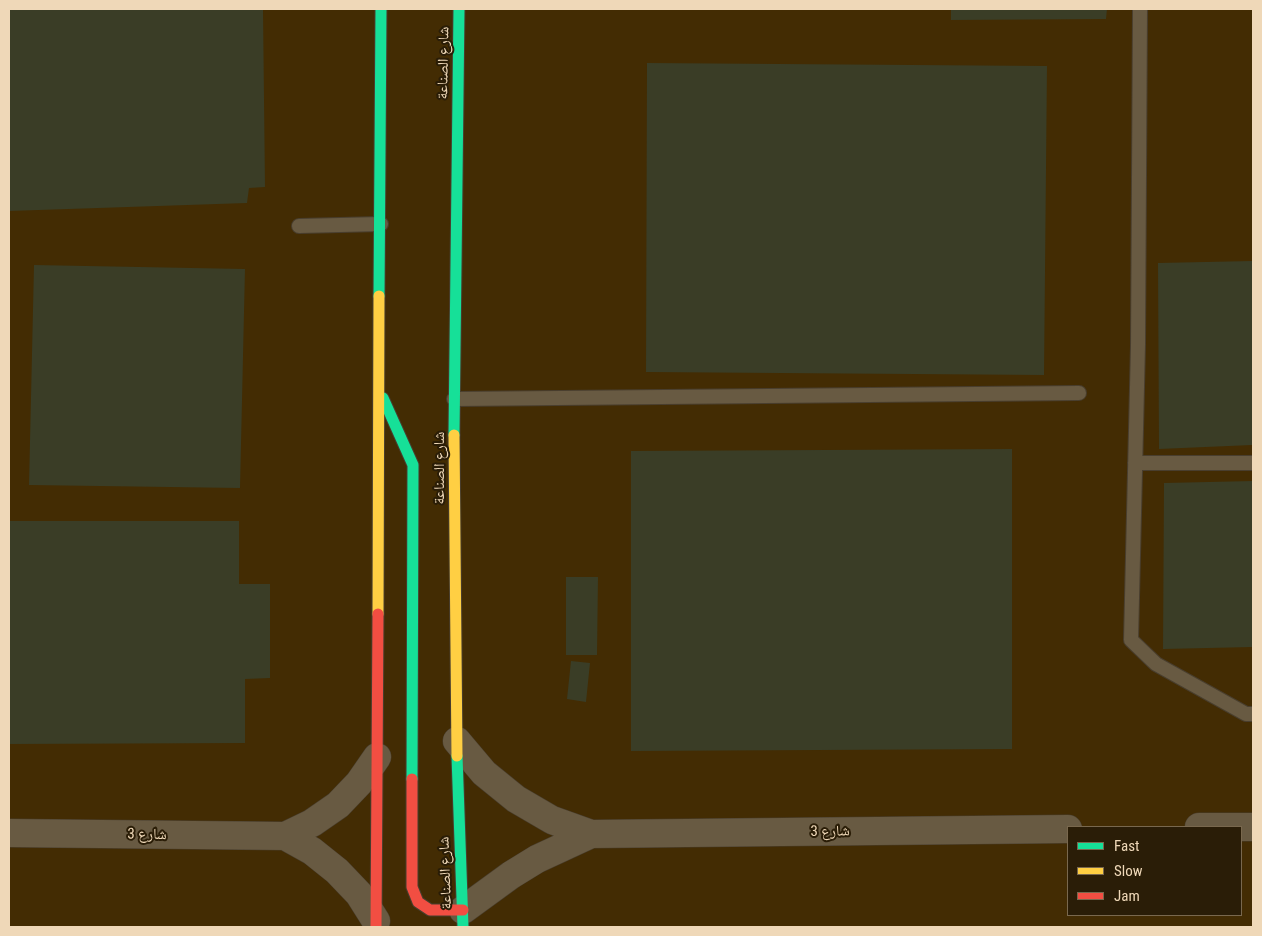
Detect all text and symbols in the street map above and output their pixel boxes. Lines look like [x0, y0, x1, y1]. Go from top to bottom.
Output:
street label: شارع الصناعة [434, 26, 454, 100]
street label: شارع الصناعة [431, 432, 449, 504]
street label: شارع 3 [810, 823, 850, 841]
street label: شارع 3 [127, 826, 167, 844]
legend [1067, 826, 1242, 916]
street label: شارع الصناعة [436, 836, 456, 910]
text: Fast [1114, 837, 1139, 855]
text: Slow [1114, 862, 1143, 880]
text: Jam [1114, 887, 1140, 905]

